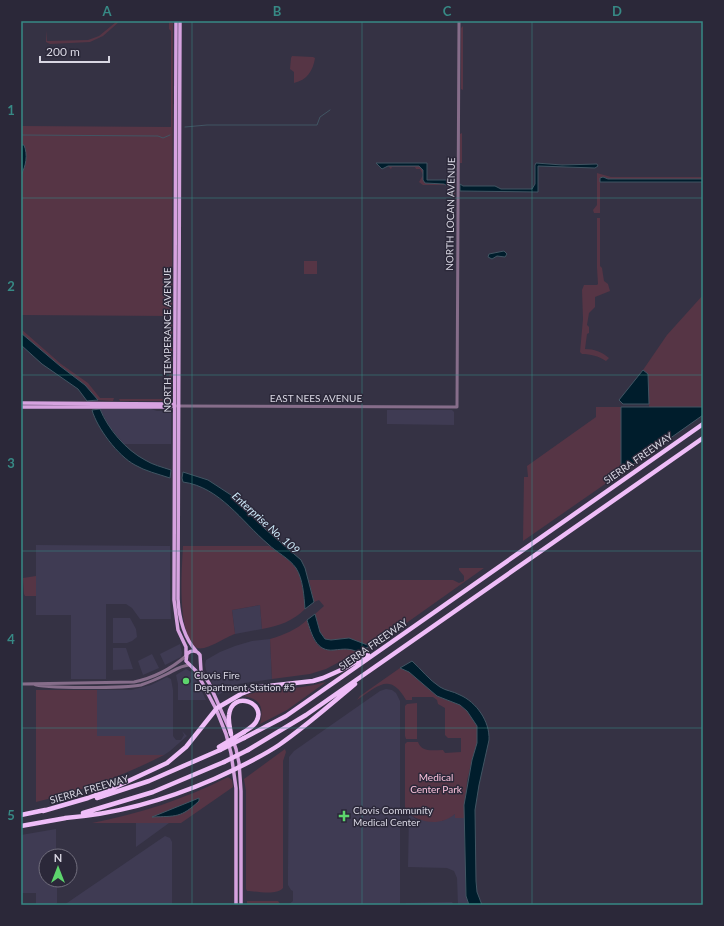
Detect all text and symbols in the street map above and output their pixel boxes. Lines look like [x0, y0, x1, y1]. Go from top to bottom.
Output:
text: A [101, 3, 112, 19]
text: B [273, 3, 282, 19]
text: C [443, 3, 452, 19]
text: D [612, 3, 622, 19]
scale bar [40, 38, 109, 64]
text: 200 m [46, 44, 80, 59]
text: 1 [7, 102, 15, 118]
street label: NORTH LOCAN AVENUE [443, 157, 457, 271]
street label: NORTH TEMPERANCE AVENUE [161, 267, 173, 413]
text: 2 [7, 278, 15, 294]
street label: EAST NEES AVENUE [270, 392, 362, 404]
street label: SIERRA FREEWAY [601, 429, 675, 486]
text: 3 [7, 455, 15, 471]
water label: Enterprise No. 109 [230, 489, 303, 556]
street label: SIERRA FREEWAY [336, 615, 410, 672]
text: 4 [7, 631, 15, 647]
place label: Clovis Fire Department Station #5 [194, 669, 295, 693]
marker: Clovis Fire Department Station #5 [181, 676, 191, 686]
park label: Medical Center Park [410, 771, 463, 795]
street label: SIERRA FREEWAY [48, 772, 130, 806]
place label: Clovis Community Medical Center [353, 804, 434, 828]
text: 5 [7, 807, 15, 823]
marker: Clovis Community Medical Center [338, 810, 350, 822]
north arrow [38, 848, 78, 888]
text: N [54, 851, 62, 864]

